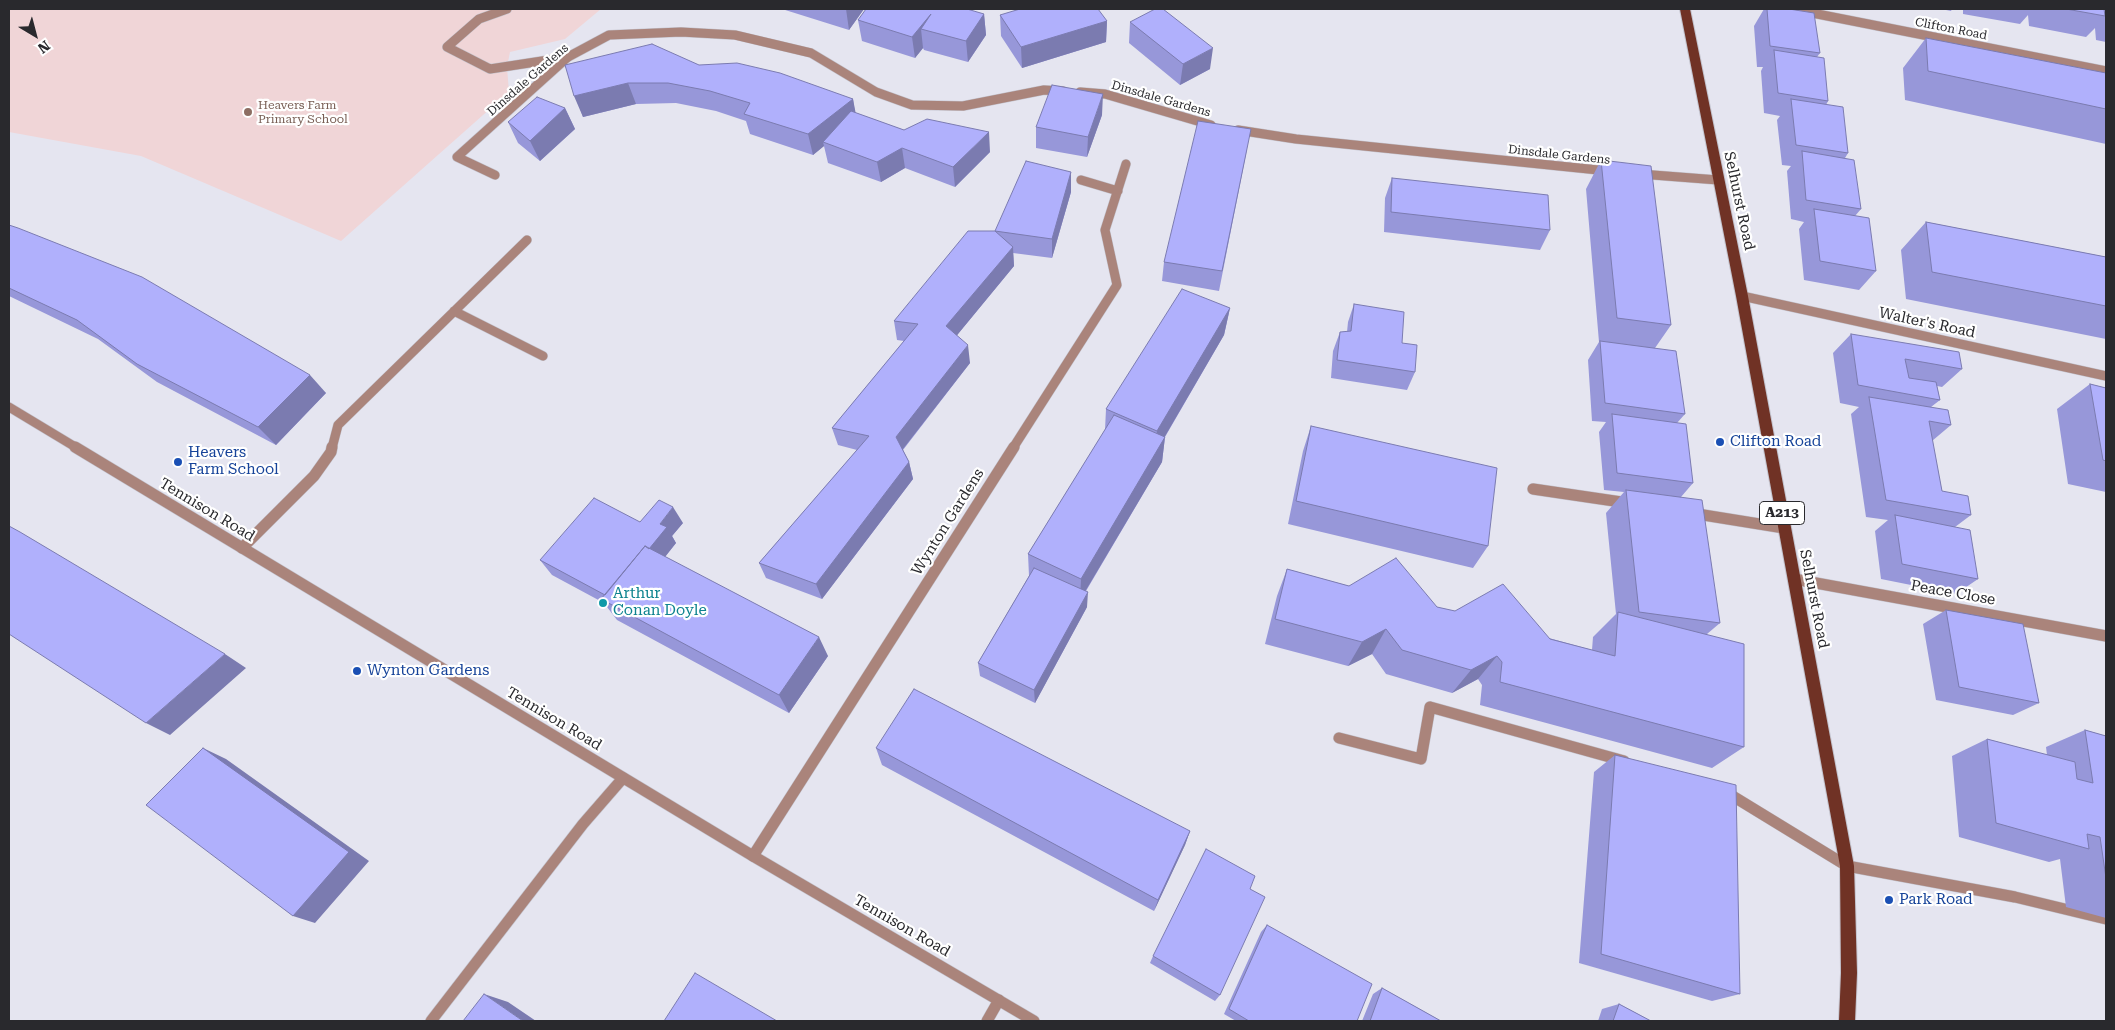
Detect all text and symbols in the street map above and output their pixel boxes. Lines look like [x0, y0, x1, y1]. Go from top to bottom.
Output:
north arrow [10, 10, 60, 60]
street label: Clifton Road [1914, 15, 1988, 43]
text: N [35, 37, 53, 57]
street label: Dinsdale Gardens [485, 41, 571, 119]
street label: Dinsdale Gardens [1110, 78, 1212, 120]
place label: Heavers Farm Primary School [258, 98, 348, 126]
marker: Heavers Farm Primary School [242, 106, 254, 118]
street label: Dinsdale Gardens [1507, 142, 1611, 168]
street label: Selhurst Road [1720, 150, 1758, 252]
street label: Walter's Road [1877, 304, 1977, 342]
place label: Clifton Road [1730, 433, 1821, 451]
marker: Clifton Road [1714, 436, 1726, 448]
place label: Heavers Farm School [188, 444, 279, 479]
marker: Heavers Farm School [172, 456, 184, 468]
street label: Wynton Gardens [908, 465, 988, 579]
street label: Tennison Road [156, 474, 258, 546]
road number: A213 [1760, 502, 1804, 524]
street label: Selhurst Road [1796, 548, 1832, 650]
street label: Peace Close [1909, 577, 1997, 609]
place label: Arthur Conan Doyle [613, 585, 707, 620]
marker: Arthur Conan Doyle [597, 597, 609, 609]
place label: Wynton Gardens [367, 662, 489, 680]
marker: Wynton Gardens [351, 665, 363, 677]
street label: Tennison Road [503, 683, 605, 755]
street label: Tennison Road [851, 891, 953, 961]
place label: Park Road [1899, 891, 1973, 909]
marker: Park Road [1883, 894, 1895, 906]

